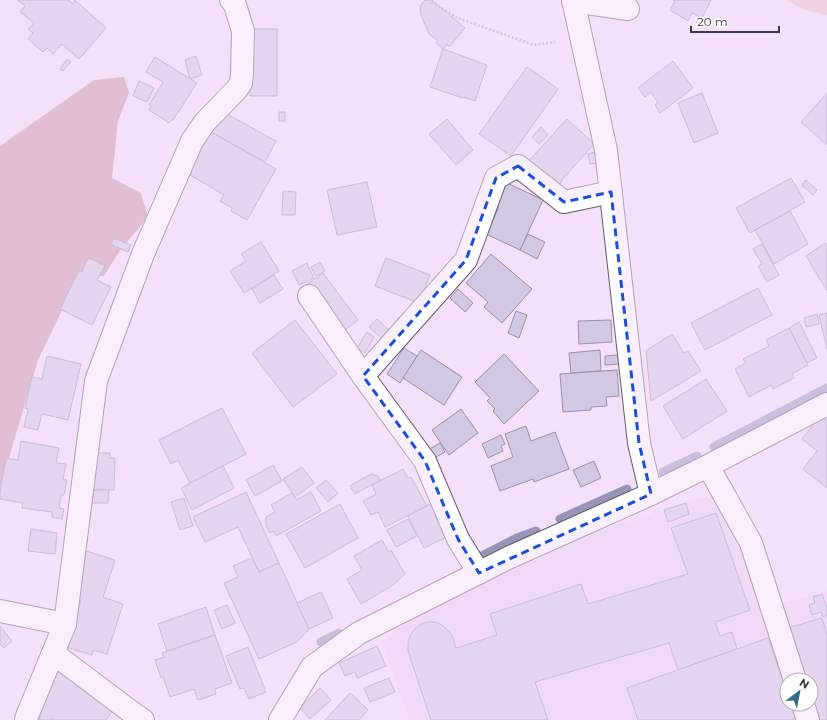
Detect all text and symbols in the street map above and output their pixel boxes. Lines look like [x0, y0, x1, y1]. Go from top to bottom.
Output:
scale bar [691, 8, 779, 34]
text: 20 m [697, 14, 728, 29]
north arrow [779, 672, 819, 712]
text: N [797, 675, 812, 692]

